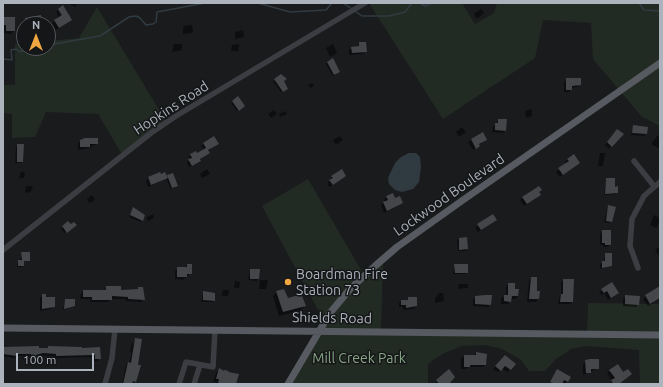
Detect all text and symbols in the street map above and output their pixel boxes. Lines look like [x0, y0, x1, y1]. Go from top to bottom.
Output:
north arrow [16, 16, 56, 56]
text: N [32, 19, 40, 31]
street label: Hopkins Road [130, 77, 212, 139]
street label: Lockwood Boulevard [390, 150, 508, 240]
place label: Boardman Fire Station 73 [296, 266, 388, 298]
marker: Boardman Fire Station 73 [283, 277, 293, 287]
street label: Shields Road [292, 309, 372, 327]
scale bar [18, 345, 96, 371]
park label: Mill Creek Park [312, 350, 406, 366]
text: 100 m [23, 353, 56, 366]

